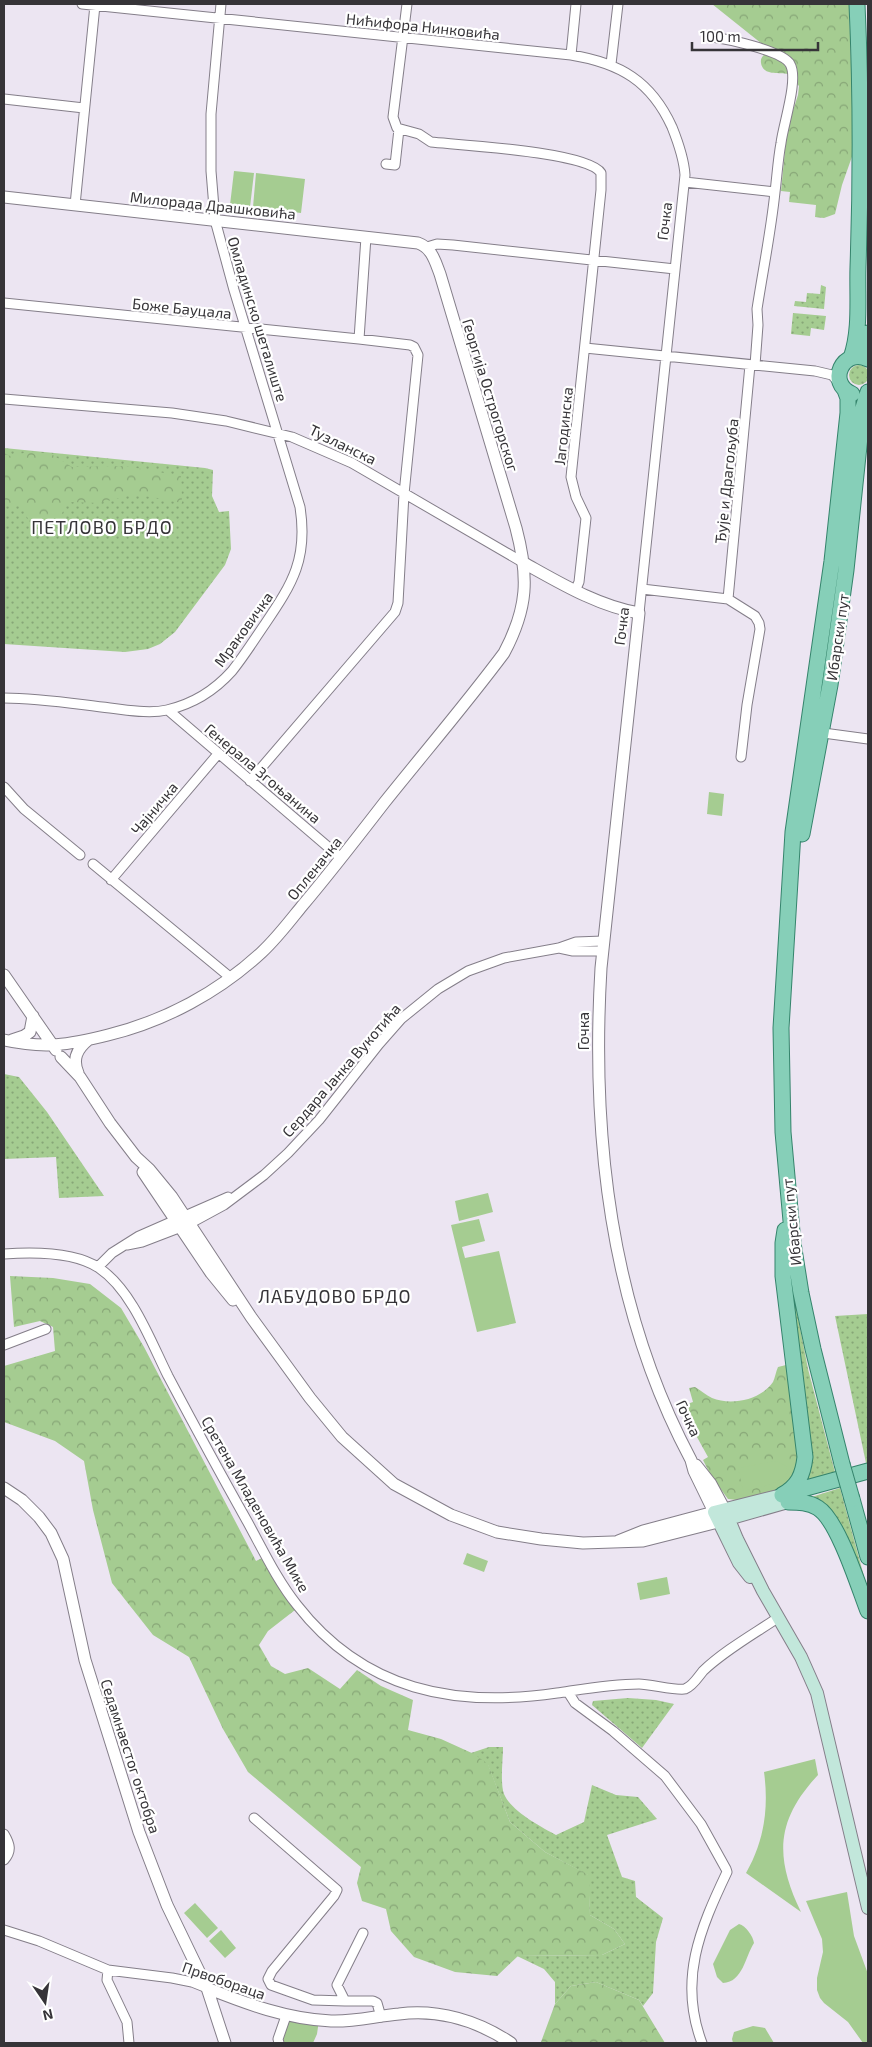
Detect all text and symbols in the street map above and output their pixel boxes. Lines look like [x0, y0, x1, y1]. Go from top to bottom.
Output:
street label: Нићифора Нинковића [345, 9, 501, 43]
scale bar [692, 20, 818, 52]
text: 100 m [700, 27, 741, 45]
street label: Милорада Драшковића [129, 187, 297, 223]
street label: Гочка [653, 201, 675, 241]
street label: Омладинско шеталиште [224, 234, 292, 404]
street label: Боже Бауцала [131, 294, 233, 323]
street label: Георгија Острогорског [458, 316, 523, 474]
street label: Јагодинска [550, 386, 576, 466]
street label: Ђује и Драгољуба [710, 418, 743, 545]
street label: Тузланска [306, 420, 379, 469]
district label: ПЕТЛОВО БРДО [31, 516, 173, 538]
street label: Мраковичка [210, 588, 276, 670]
street label: Ибарски пут [822, 592, 853, 682]
street label: Гочка [610, 606, 632, 646]
street label: Генерала Згоњанина [201, 719, 325, 827]
street label: Чајничка [127, 778, 182, 839]
street label: Опленачка [283, 833, 345, 903]
street label: Сердара Јанка Вукотића [278, 999, 405, 1141]
street label: Гочка [574, 1012, 592, 1050]
street label: Ибарски пут [777, 1177, 806, 1266]
district label: ЛАБУДОВО БРДО [258, 1285, 412, 1307]
street label: Гочка [673, 1397, 705, 1439]
street label: Сретена Младеновића Мике [198, 1413, 314, 1595]
street label: Седамнаестог октобра [98, 1677, 164, 1835]
street label: Првобораца [180, 1957, 268, 2003]
north arrow [20, 1977, 70, 2027]
text: N [41, 2006, 55, 2025]

